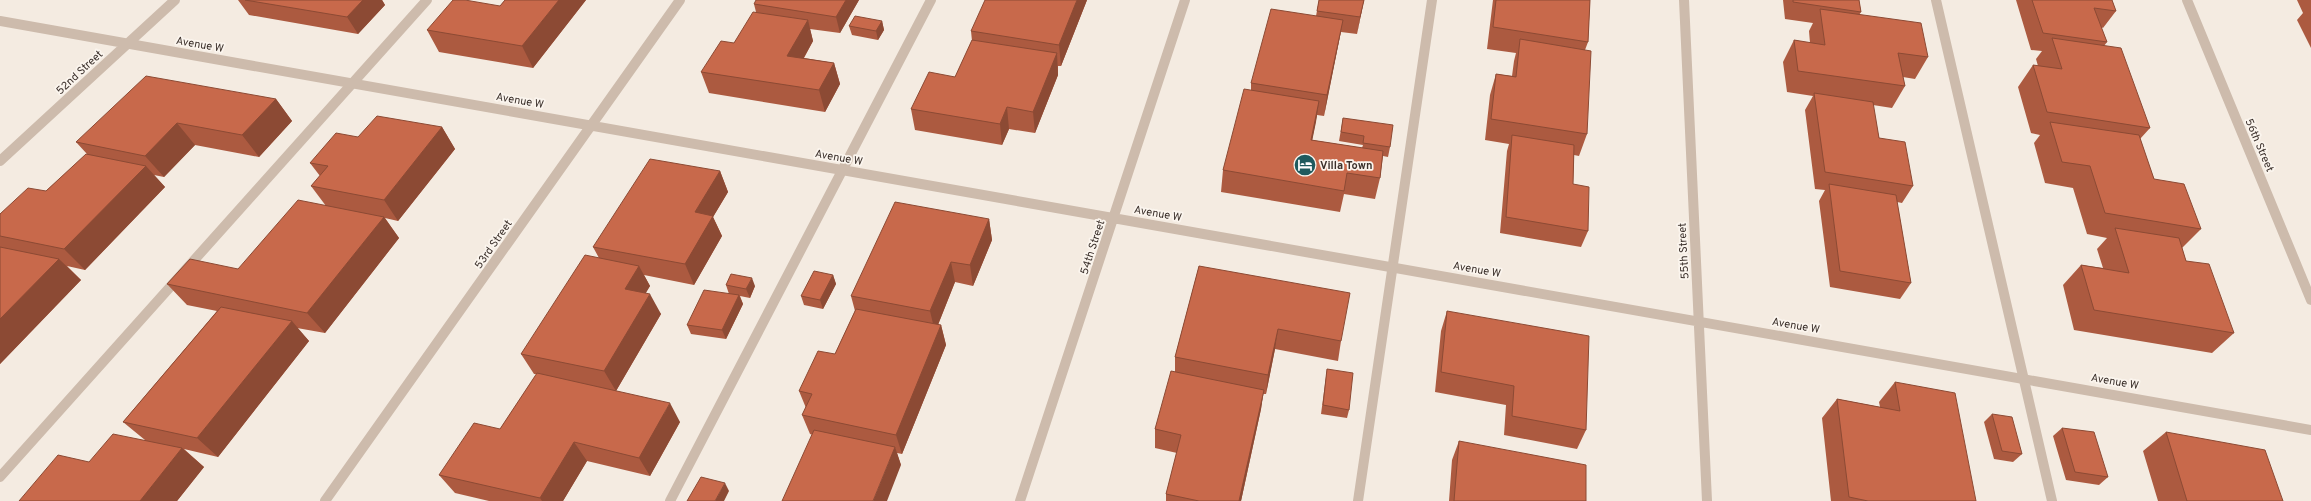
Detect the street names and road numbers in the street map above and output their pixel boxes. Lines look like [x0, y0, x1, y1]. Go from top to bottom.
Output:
street label: Avenue W [175, 34, 225, 56]
street label: 52nd Street [53, 48, 106, 98]
street label: Avenue W [495, 90, 545, 112]
street label: 56th Street [2242, 117, 2277, 174]
street label: Avenue W [814, 147, 864, 169]
street label: Avenue W [1133, 203, 1183, 225]
street label: 53rd Street [472, 217, 516, 272]
street label: 54th Street [1078, 218, 1108, 277]
street label: 55th Street [1676, 222, 1692, 280]
street label: Avenue W [1452, 259, 1502, 281]
street label: Avenue W [1771, 315, 1821, 337]
street label: Avenue W [2090, 371, 2140, 393]

